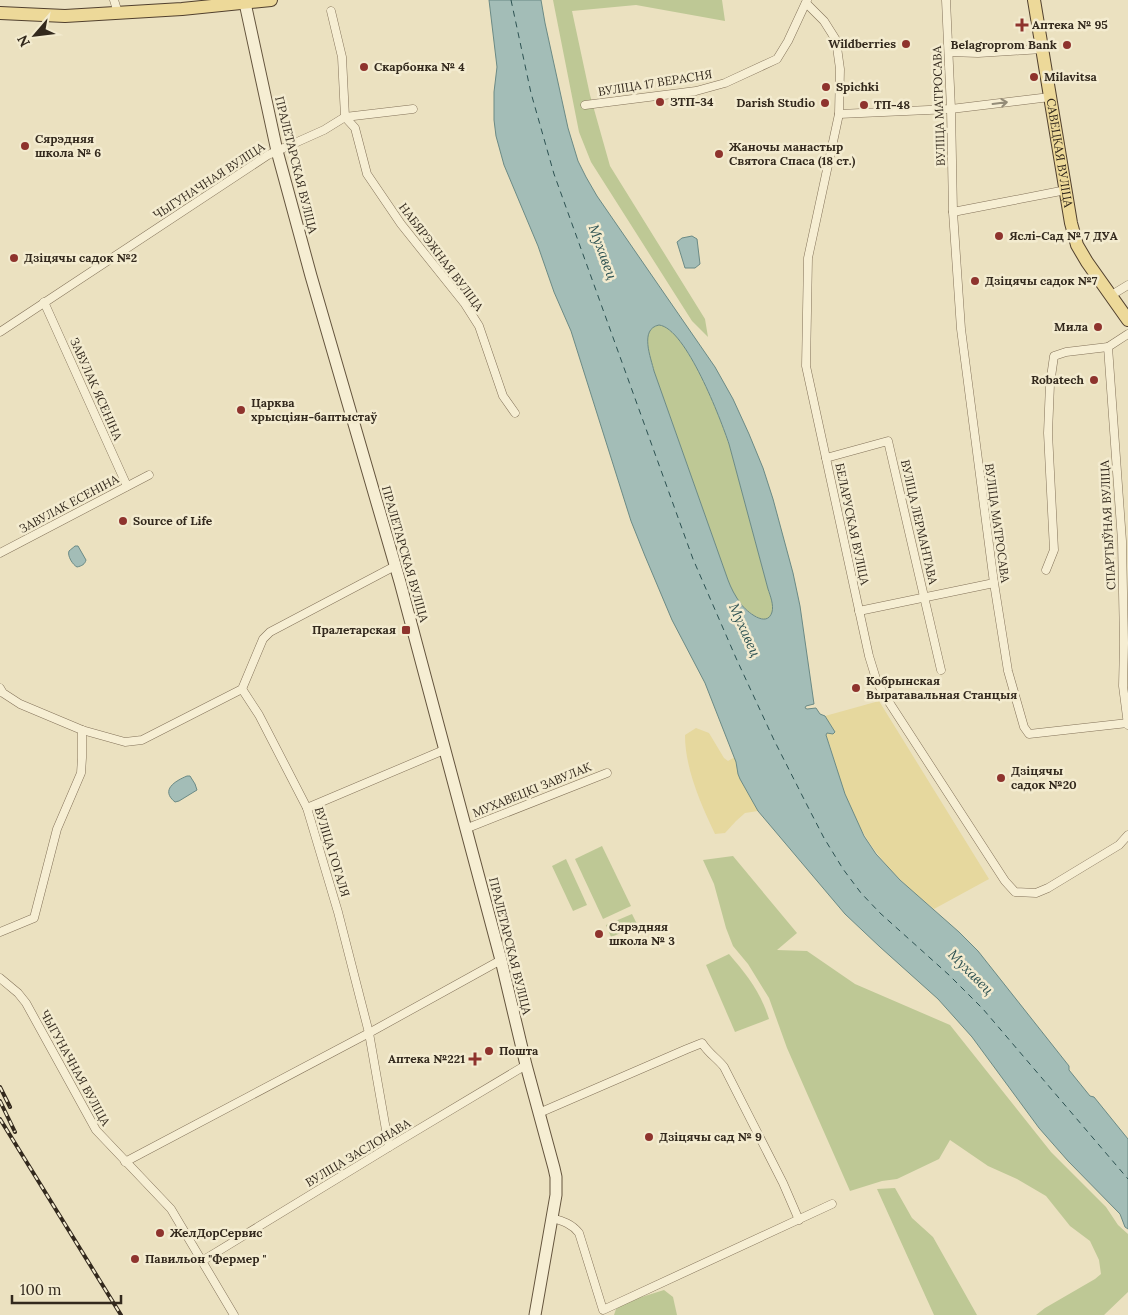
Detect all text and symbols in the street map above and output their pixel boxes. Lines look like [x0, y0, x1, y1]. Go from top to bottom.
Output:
north arrow [10, 10, 60, 60]
place label: Аптека № 95 [1032, 17, 1108, 32]
marker: Аптека № 95 [1016, 19, 1028, 31]
text: N [13, 32, 34, 50]
place label: Wildberries [828, 36, 896, 51]
place label: Belagroprom Bank [951, 37, 1057, 52]
marker: Wildberries [900, 38, 912, 50]
marker: Belagroprom Bank [1061, 39, 1073, 51]
street label: ВУЛІЦА МАТРОСАВА [929, 45, 948, 166]
place label: Скарбонка № 4 [374, 59, 465, 74]
marker: Скарбонка № 4 [358, 61, 370, 73]
street label: ВУЛІЦА 17 ВЕРАСНЯ [597, 66, 713, 99]
place label: Milavitsa [1044, 69, 1097, 84]
marker: Milavitsa [1028, 71, 1040, 83]
place label: Spichki [836, 79, 879, 94]
marker: Spichki [820, 81, 832, 93]
place label: ЗТП-34 [670, 94, 714, 109]
street label: ПРАЛЕТАРСКАЯ ВУЛІЦА [272, 95, 321, 236]
place label: Darish Studio [736, 95, 815, 110]
marker: ЗТП-34 [654, 96, 666, 108]
marker: Darish Studio [819, 97, 831, 109]
place label: ТП-48 [874, 97, 910, 112]
street label: САВЕЦКАЯ ВУЛІЦА [1043, 97, 1076, 209]
one-way arrow [992, 98, 1008, 108]
marker: ТП-48 [858, 99, 870, 111]
place label: Сярэдняя школа № 6 [35, 131, 101, 160]
street label: ЧЫГУНАЧНАЯ ВУЛІЦА [150, 139, 268, 222]
place label: Жаночы манастыр Святога Спаса (18 ст.) [729, 139, 856, 169]
marker: Сярэдняя школа № 6 [19, 140, 31, 152]
marker: Жаночы манастыр Святога Спаса (18 ст.) [713, 148, 725, 160]
street label: НАБЯРЭЖНАЯ ВУЛІЦА [396, 200, 487, 314]
water label: Мухавец [585, 222, 621, 282]
place label: Яслі-Сад № 7 ДУА [1009, 228, 1118, 243]
marker: Яслі-Сад № 7 ДУА [993, 230, 1005, 242]
place label: Дзіцячы садок №2 [24, 250, 137, 265]
marker: Дзіцячы садок №2 [8, 252, 20, 264]
place label: Дзіцячы садок №7 [985, 273, 1098, 288]
marker: Дзіцячы садок №7 [969, 275, 981, 287]
place label: Мила [1054, 319, 1089, 334]
marker: Мила [1092, 321, 1104, 333]
street label: ЗАВУЛАК ЯСЕНІНА [67, 335, 126, 443]
place label: Robatech [1031, 372, 1085, 387]
marker: Robatech [1088, 374, 1100, 386]
place label: Царква хрысціян-баптыстаў [251, 395, 377, 424]
marker: Царква хрысціян-баптыстаў [235, 404, 247, 416]
street label: ВУЛІЦА ЛЕРМАНТАВА [898, 458, 941, 586]
street label: СПАРТЫЎНАЯ ВУЛІЦА [1097, 459, 1118, 590]
street label: БЕЛАРУСКАЯ ВУЛІЦА [832, 461, 873, 587]
street label: ВУЛІЦА МАТРОСАВА [982, 462, 1013, 584]
street label: ЗАВУЛАК ЕСЕНІНА [16, 471, 121, 536]
street label: ПРАЛЕТАРСКАЯ ВУЛІЦА [379, 484, 432, 624]
place label: Source of Life [133, 513, 213, 528]
marker: Source of Life [117, 515, 129, 527]
water label: Мухавец [725, 600, 765, 660]
place label: Пралетарская [312, 622, 396, 637]
marker: Пралетарская [400, 624, 412, 636]
place label: Кобрынская Выратавальная Станцыя [866, 673, 1017, 702]
marker: Кобрынская Выратавальная Станцыя [850, 682, 862, 694]
street label: МУХАВЕЦКІ ЗАВУЛАК [470, 759, 594, 820]
place label: Дзіцячы садок №20 [1011, 763, 1077, 792]
marker: Дзіцячы садок №20 [995, 772, 1007, 784]
street label: ВУЛІЦА ГОГАЛЯ [312, 805, 353, 899]
street label: ПРАЛЕТАРСКАЯ ВУЛІЦА [486, 876, 535, 1017]
place label: Сярэдняя школа № 3 [609, 919, 675, 948]
marker: Сярэдняя школа № 3 [593, 928, 605, 940]
water label: Мухавец [944, 945, 998, 999]
street label: ЧЫГУНАЧНАЯ ВУЛІЦА [37, 1007, 114, 1129]
place label: Пошта [499, 1043, 539, 1058]
marker: Пошта [483, 1045, 495, 1057]
place label: Аптека №221 [388, 1051, 465, 1066]
marker: Аптека №221 [469, 1053, 481, 1065]
street label: ВУЛІЦА ЗАСЛОНАВА [303, 1115, 413, 1190]
place label: Дзіцячы сад № 9 [659, 1129, 762, 1144]
marker: Дзіцячы сад № 9 [643, 1131, 655, 1143]
place label: ЖелДорСервис [170, 1225, 263, 1240]
marker: ЖелДорСервис [154, 1227, 166, 1239]
place label: Павильон "Фермер " [145, 1251, 267, 1266]
marker: Павильон "Фермер " [129, 1253, 141, 1265]
scale bar [12, 1272, 121, 1304]
text: 100 m [20, 1280, 61, 1299]

